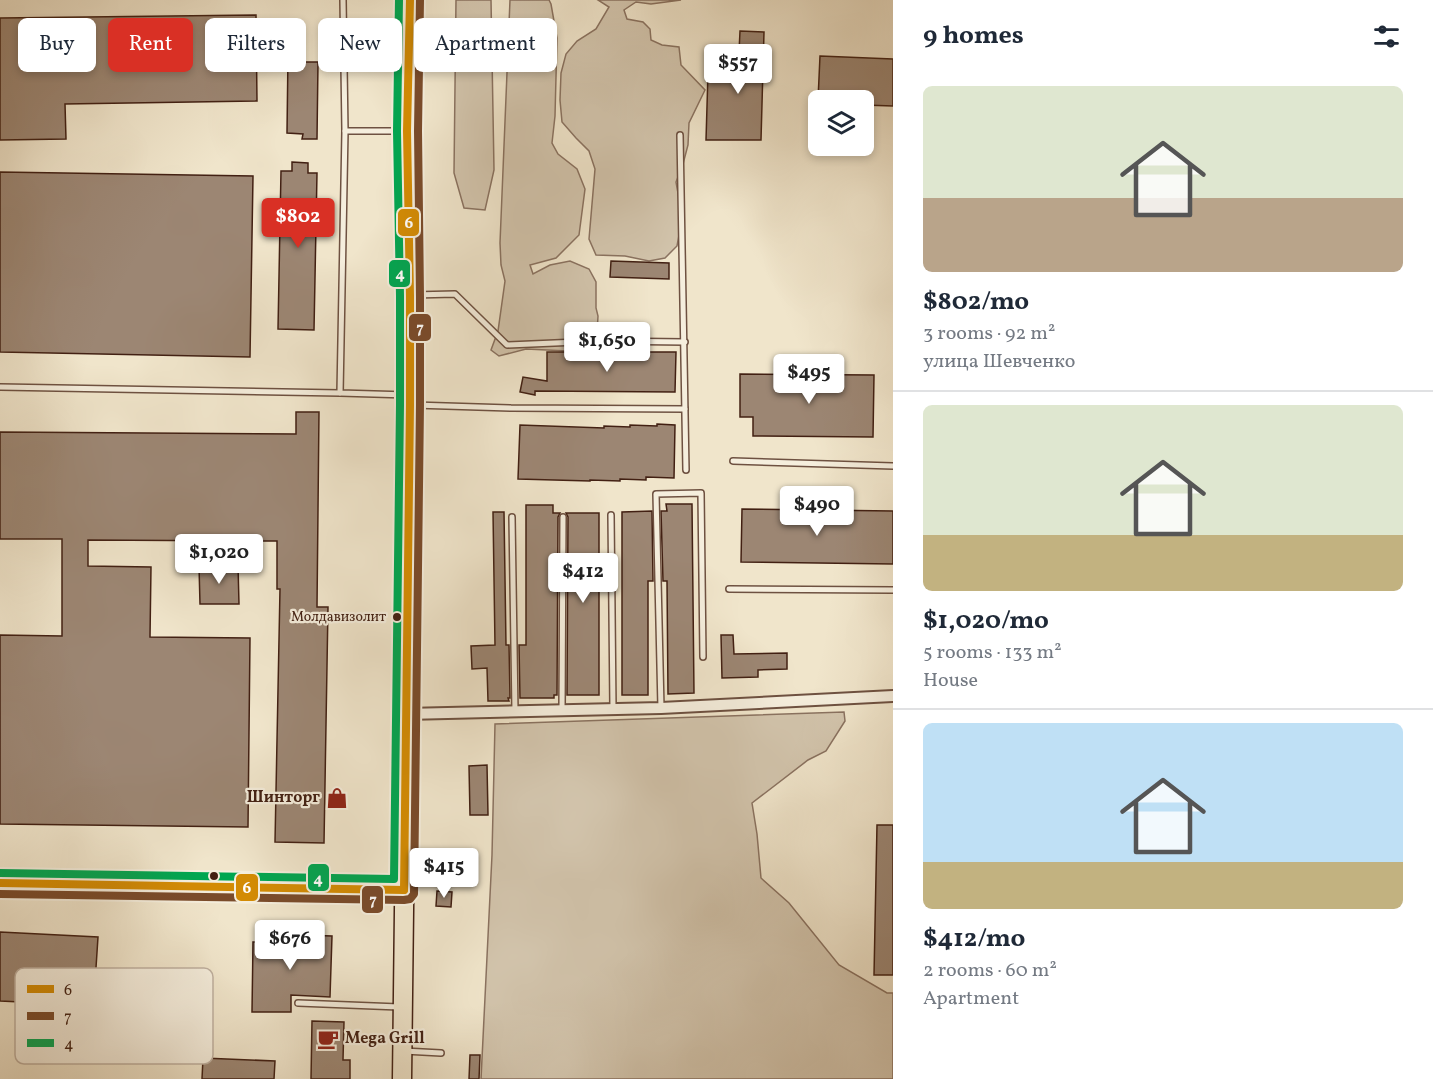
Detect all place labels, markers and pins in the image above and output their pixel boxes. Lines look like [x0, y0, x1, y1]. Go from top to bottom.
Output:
pin: $557 [702, 44, 774, 95]
pin: $802 [262, 198, 334, 249]
pin: $1,650 [558, 322, 656, 373]
pin: $495 [773, 354, 845, 405]
pin: $490 [781, 486, 853, 537]
pin: $1,020 [170, 534, 268, 585]
pin: $412 [547, 553, 619, 604]
place label: Молдавизолит [291, 608, 386, 627]
marker: Молдавизолит [391, 611, 403, 623]
shop icon: Шинторг [325, 786, 349, 810]
place label: Шинторг [247, 787, 320, 809]
pin: $415 [408, 848, 480, 899]
unlabelled marker [208, 870, 220, 882]
pin: $676 [254, 920, 326, 971]
cafe icon: Mega Grill [316, 1027, 340, 1051]
place label: Mega Grill [345, 1028, 425, 1050]

